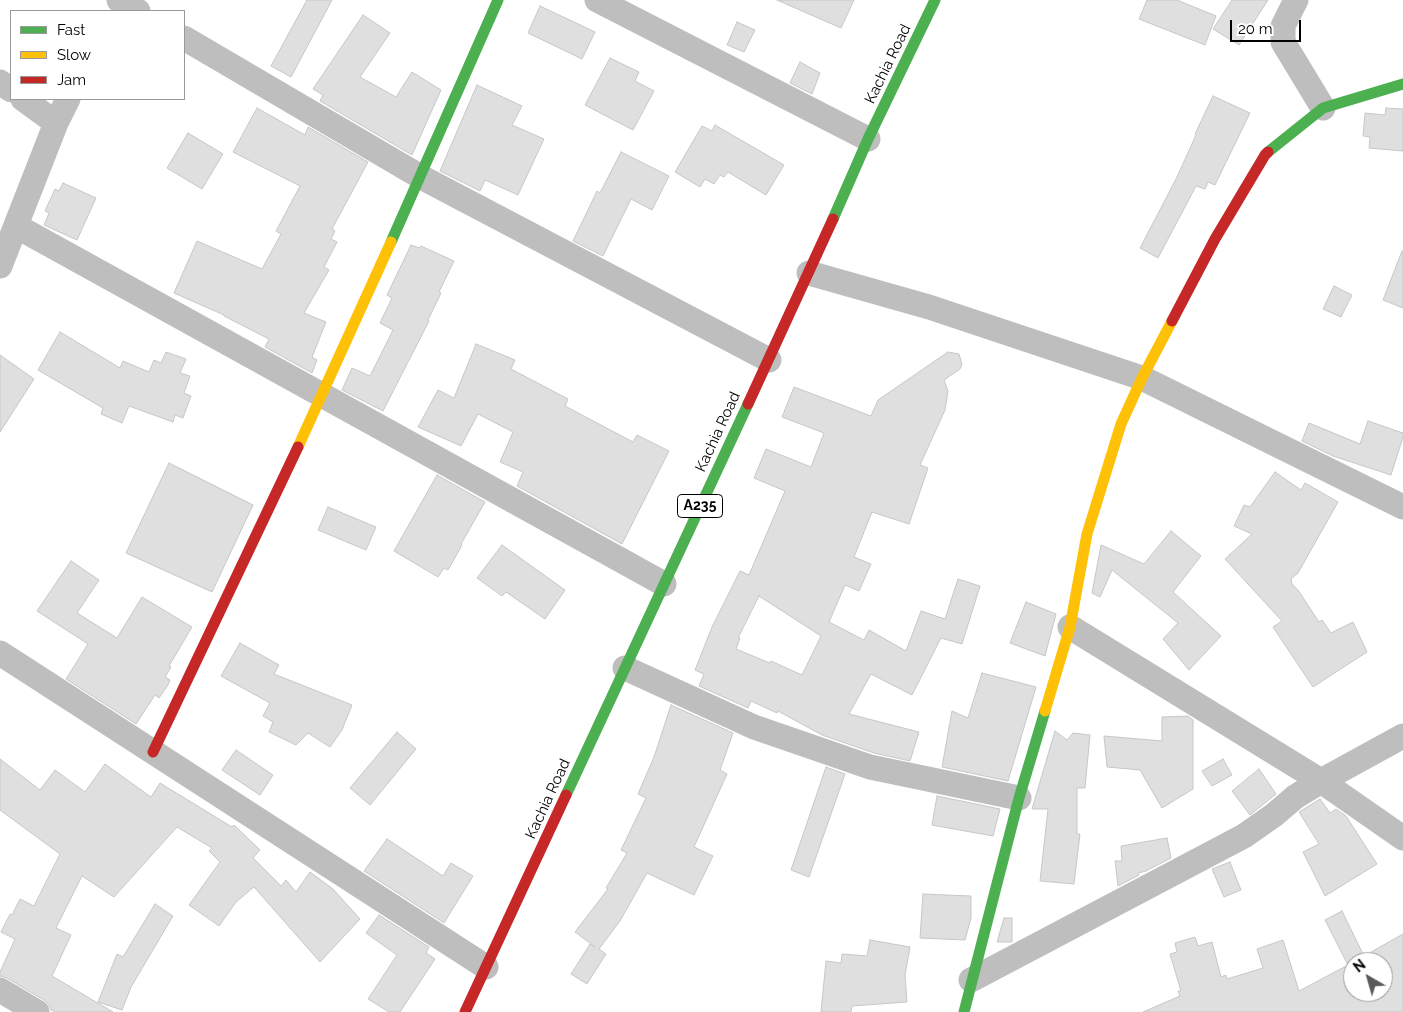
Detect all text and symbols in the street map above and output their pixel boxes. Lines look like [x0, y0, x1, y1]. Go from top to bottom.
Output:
legend [10, 10, 185, 100]
scale bar [1233, 10, 1304, 42]
text: 20 m [1238, 20, 1273, 38]
text: Fast [57, 21, 85, 39]
street label: Kachia Road [861, 21, 915, 107]
text: Slow [57, 46, 91, 64]
text: Jam [57, 71, 86, 89]
street label: Kachia Road [692, 389, 744, 475]
road number: A235 [678, 494, 722, 518]
street label: Kachia Road [522, 756, 574, 842]
north arrow [1343, 952, 1393, 1002]
text: N [1350, 956, 1369, 976]

